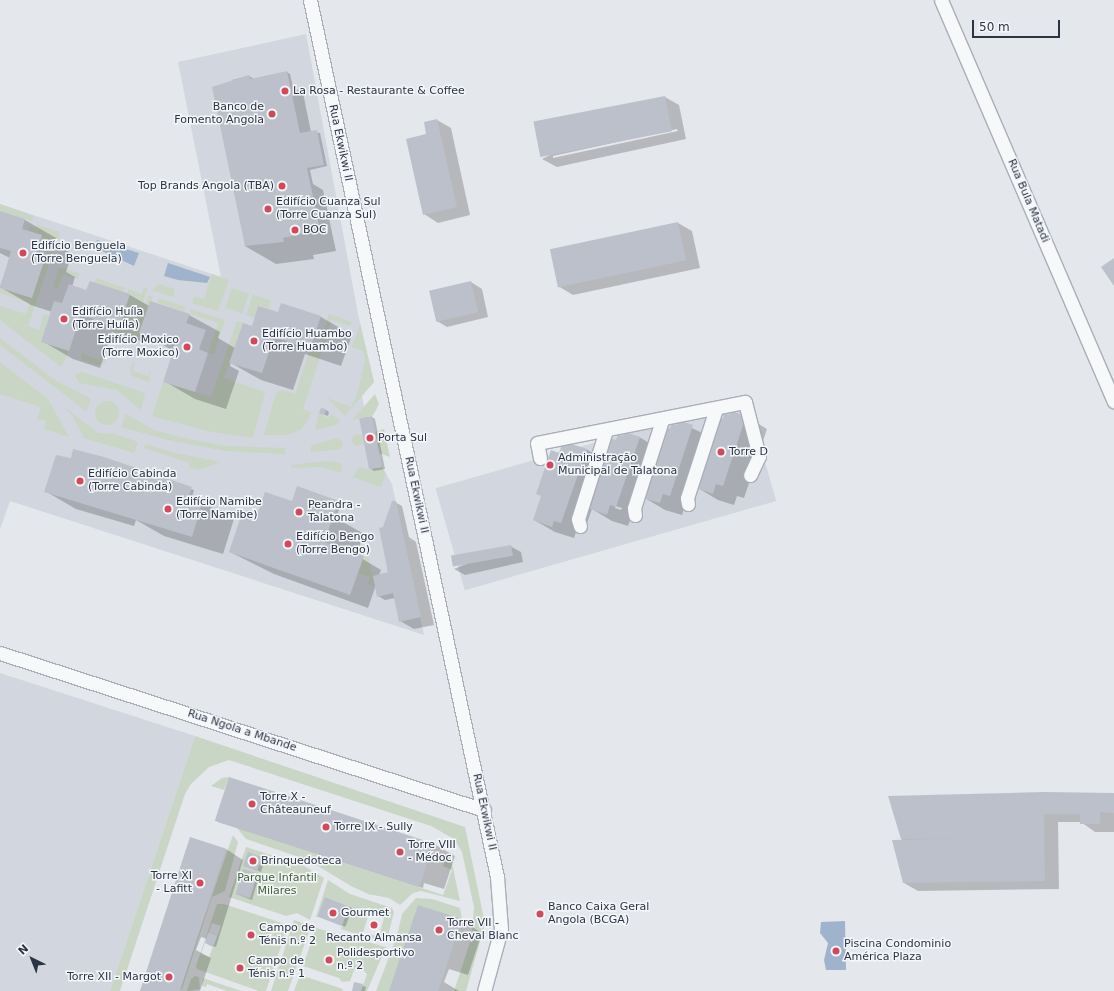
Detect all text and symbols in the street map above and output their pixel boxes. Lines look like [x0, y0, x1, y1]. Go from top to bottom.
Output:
scale bar [974, 12, 1062, 38]
text: 50 m [979, 20, 1010, 34]
place label: La Rosa - Restaurante & Coffee [293, 84, 465, 98]
marker: La Rosa - Restaurante & Coffee [280, 86, 290, 96]
place label: Banco de Fomento Angola [174, 101, 264, 127]
street label: Rua Ekwikwi II [325, 103, 355, 183]
marker: Banco de Fomento Angola [267, 109, 277, 119]
street label: Rua Bula Matadi [1004, 157, 1052, 245]
place label: Top Brands Angola (TBA) [138, 179, 274, 193]
marker: Top Brands Angola (TBA) [277, 181, 287, 191]
place label: Edifício Cuanza Sul (Torre Cuanza Sul) [276, 196, 381, 222]
marker: Edifício Cuanza Sul (Torre Cuanza Sul) [263, 204, 273, 214]
place label: BOC [303, 223, 327, 237]
marker: BOC [290, 225, 300, 235]
place label: Edifício Benguela (Torre Benguela) [31, 240, 126, 266]
marker: Edifício Benguela (Torre Benguela) [18, 248, 28, 258]
place label: Edifício Huíla (Torre Huíla) [72, 306, 143, 332]
marker: Edifício Huíla (Torre Huíla) [59, 314, 69, 324]
place label: Edifício Huambo (Torre Huambo) [262, 328, 352, 354]
place label: Edifício Moxico (Torre Moxico) [98, 334, 179, 360]
marker: Edifício Huambo (Torre Huambo) [249, 336, 259, 346]
marker: Edifício Moxico (Torre Moxico) [182, 342, 192, 352]
place label: Porta Sul [378, 431, 427, 445]
marker: Porta Sul [365, 433, 375, 443]
place label: Torre D [729, 445, 768, 459]
marker: Torre D [716, 447, 726, 457]
place label: Administração Municipal de Talatona [558, 452, 677, 478]
street label: Rua Ekwikwi II [401, 455, 431, 535]
marker: Administração Municipal de Talatona [545, 460, 555, 470]
place label: Edifício Cabinda (Torre Cabinda) [88, 468, 176, 494]
marker: Edifício Cabinda (Torre Cabinda) [75, 476, 85, 486]
place label: Edifício Namibe (Torre Namibe) [176, 496, 262, 522]
place label: Peandra - Talatona [308, 499, 360, 525]
marker: Edifício Namibe (Torre Namibe) [163, 504, 173, 514]
marker: Peandra - Talatona [293, 506, 305, 518]
place label: Edifício Bengo (Torre Bengo) [296, 531, 374, 557]
marker: Edifício Bengo (Torre Bengo) [283, 539, 293, 549]
street label: Rua Ngola a Mbande [186, 707, 298, 755]
street label: Rua Ekwikwi II [469, 772, 499, 852]
place label: Torre X - Châteauneuf [260, 791, 331, 817]
marker: Torre X - Châteauneuf [247, 799, 257, 809]
place label: Torre IX - Sully [334, 820, 413, 834]
marker: Torre IX - Sully [321, 822, 331, 832]
place label: Torre VIII - Médoc [408, 839, 456, 865]
marker: Torre VIII - Médoc [395, 847, 405, 857]
place label: Brinquedoteca [261, 854, 341, 868]
marker: Brinquedoteca [248, 856, 258, 866]
place label: Torre XI - Lafitt [151, 870, 192, 896]
park label: Parque Infantil Milares [237, 872, 317, 898]
marker: Torre XI - Lafitt [195, 878, 205, 888]
place label: Banco Caixa Geral Angola (BCGA) [548, 901, 649, 927]
place label: Gourmet [341, 906, 389, 920]
marker: Gourmet [328, 908, 338, 918]
marker: Banco Caixa Geral Angola (BCGA) [535, 909, 545, 919]
place label: Torre VII - Cheval Blanc [447, 917, 519, 943]
marker: Recanto Almansa [369, 920, 379, 930]
place label: Campo de Ténis n.º 2 [259, 922, 316, 948]
marker: Torre VII - Cheval Blanc [434, 925, 444, 935]
marker: Campo de Ténis n.º 2 [246, 930, 256, 940]
place label: Recanto Almansa [326, 931, 422, 945]
place label: Piscina Condominio América Plaza [844, 938, 951, 964]
north arrow [12, 939, 52, 979]
text: N [16, 942, 31, 958]
marker: Piscina Condominio América Plaza [831, 946, 841, 956]
place label: Polidesportivo n.º 2 [337, 947, 414, 973]
place label: Campo de Ténis n.º 1 [248, 955, 305, 981]
marker: Polidesportivo n.º 2 [324, 955, 334, 965]
marker: Campo de Ténis n.º 1 [235, 963, 245, 973]
place label: Torre XII - Margot [67, 970, 161, 984]
marker: Torre XII - Margot [164, 972, 174, 982]

